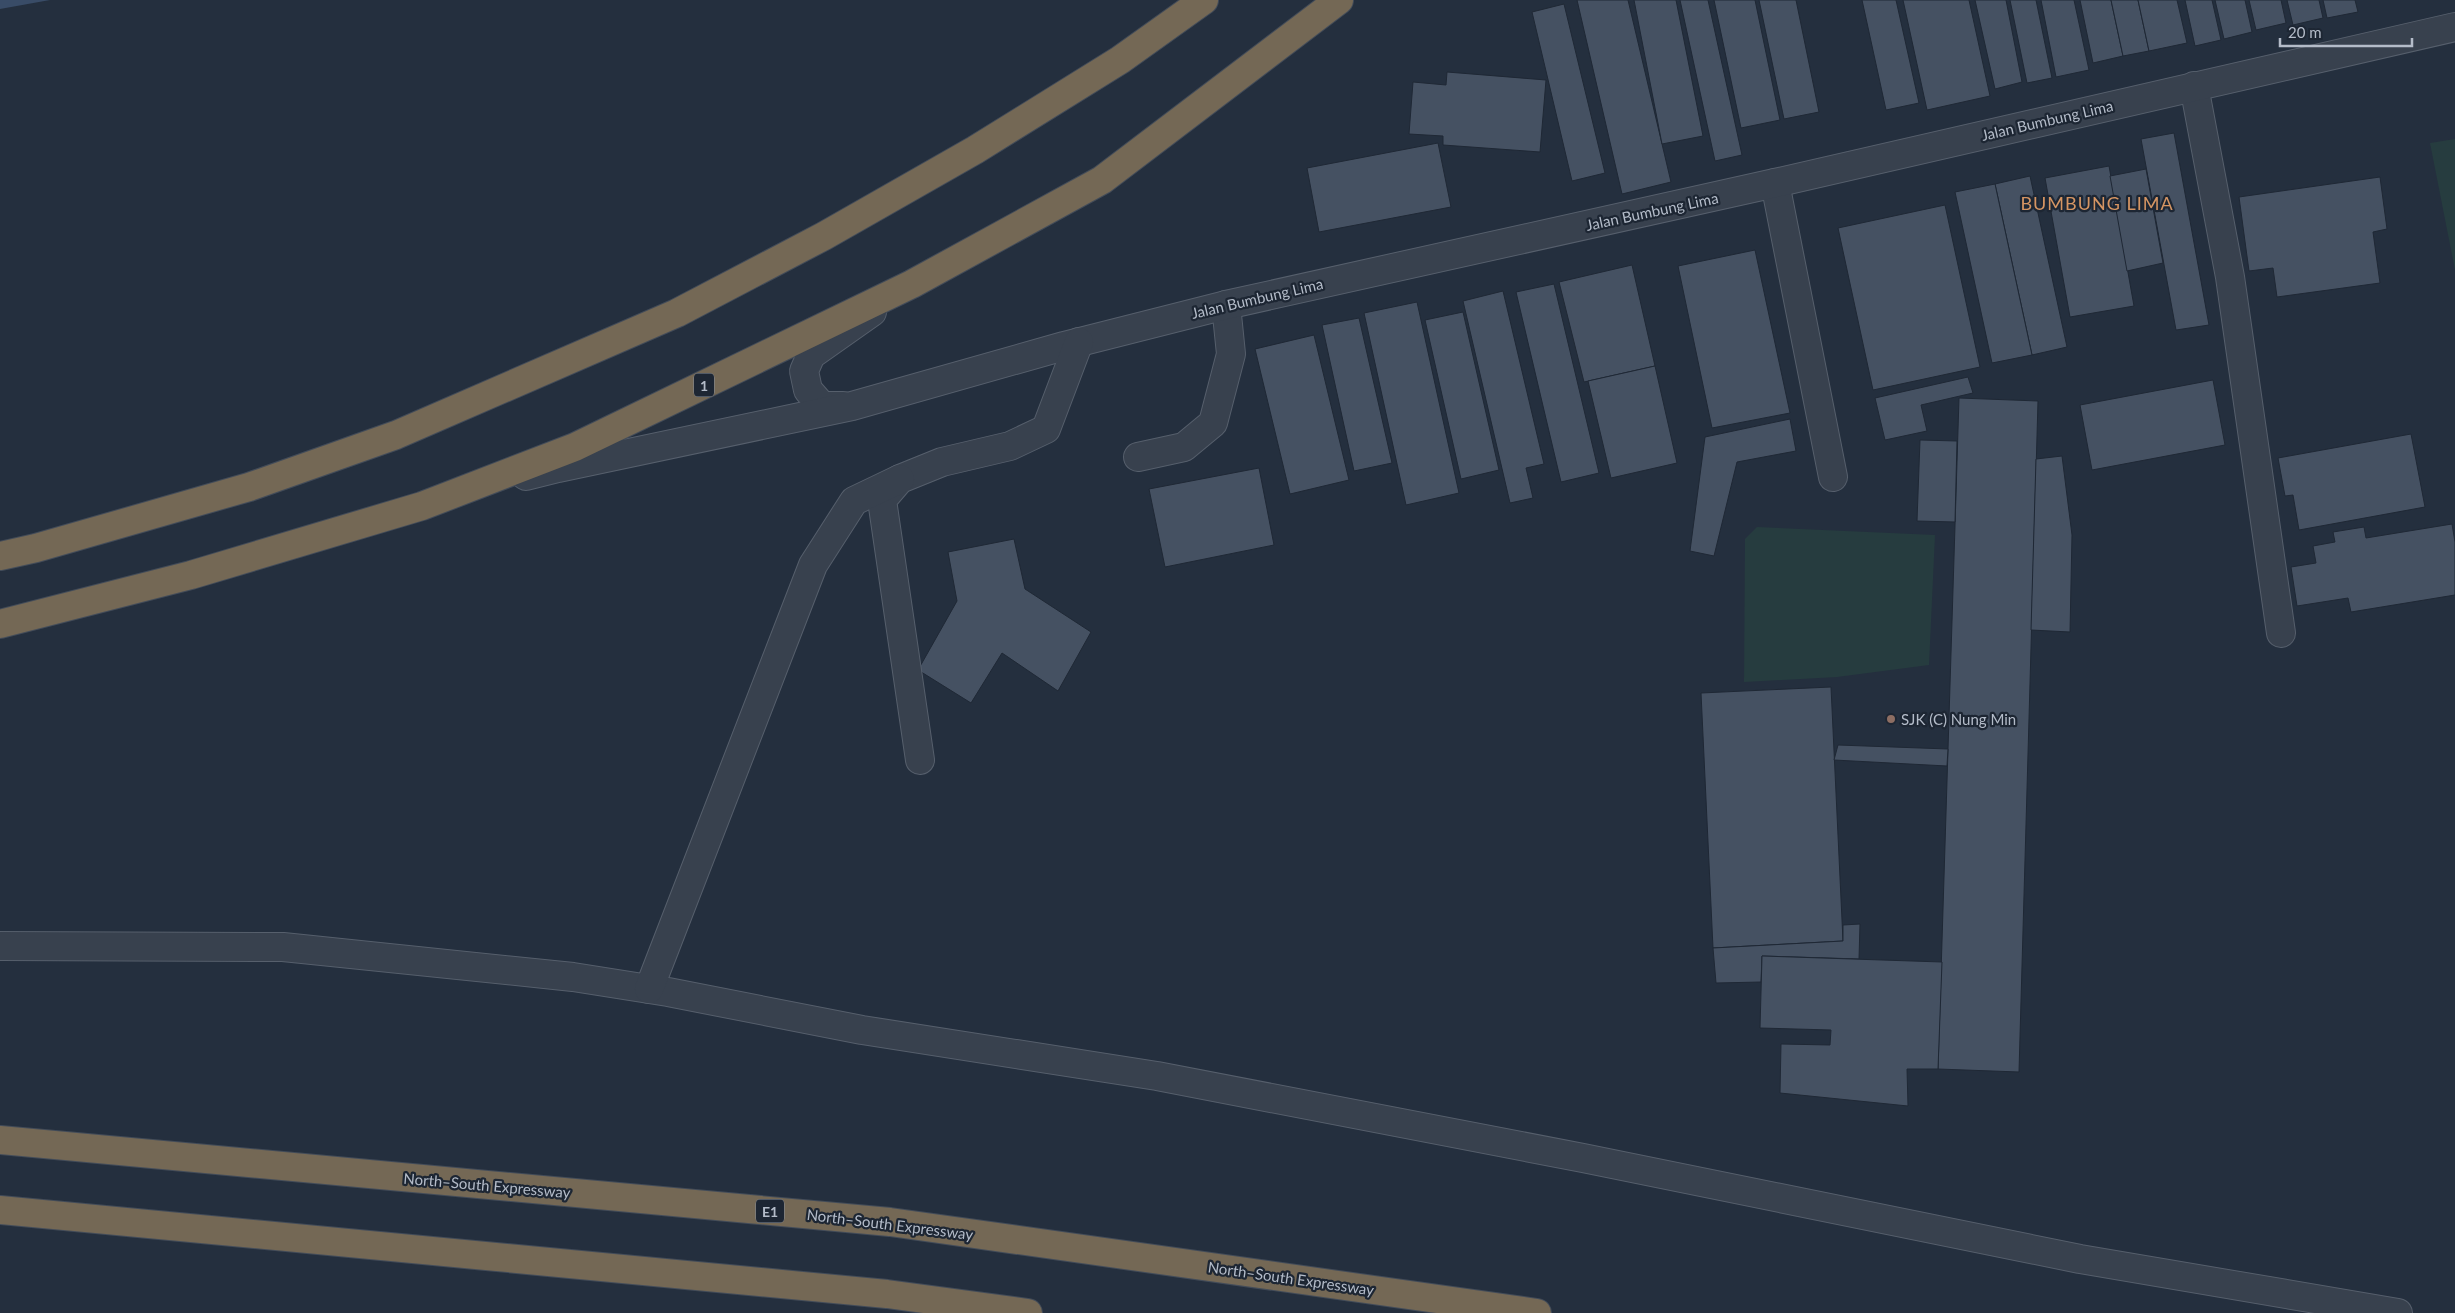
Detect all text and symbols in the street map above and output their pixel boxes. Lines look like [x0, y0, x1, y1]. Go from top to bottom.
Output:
scale bar [2280, 15, 2412, 47]
text: 20 m [2288, 23, 2322, 41]
street label: Jalan Bumbung Lima [1979, 96, 2115, 144]
street label: Jalan Bumbung Lima [1584, 188, 1720, 234]
district label: BUMBUNG LIMA [2020, 192, 2174, 214]
street label: Jalan Bumbung Lima [1189, 274, 1325, 322]
road number: 1 [694, 374, 714, 396]
place label: SJK (C) Nung Min [1901, 710, 2016, 728]
marker: SJK (C) Nung Min [1885, 713, 1897, 725]
street label: North–South Expressway [403, 1169, 571, 1201]
road number: E1 [756, 1200, 784, 1222]
street label: North–South Expressway [806, 1205, 974, 1243]
street label: North–South Expressway [1207, 1257, 1375, 1299]

